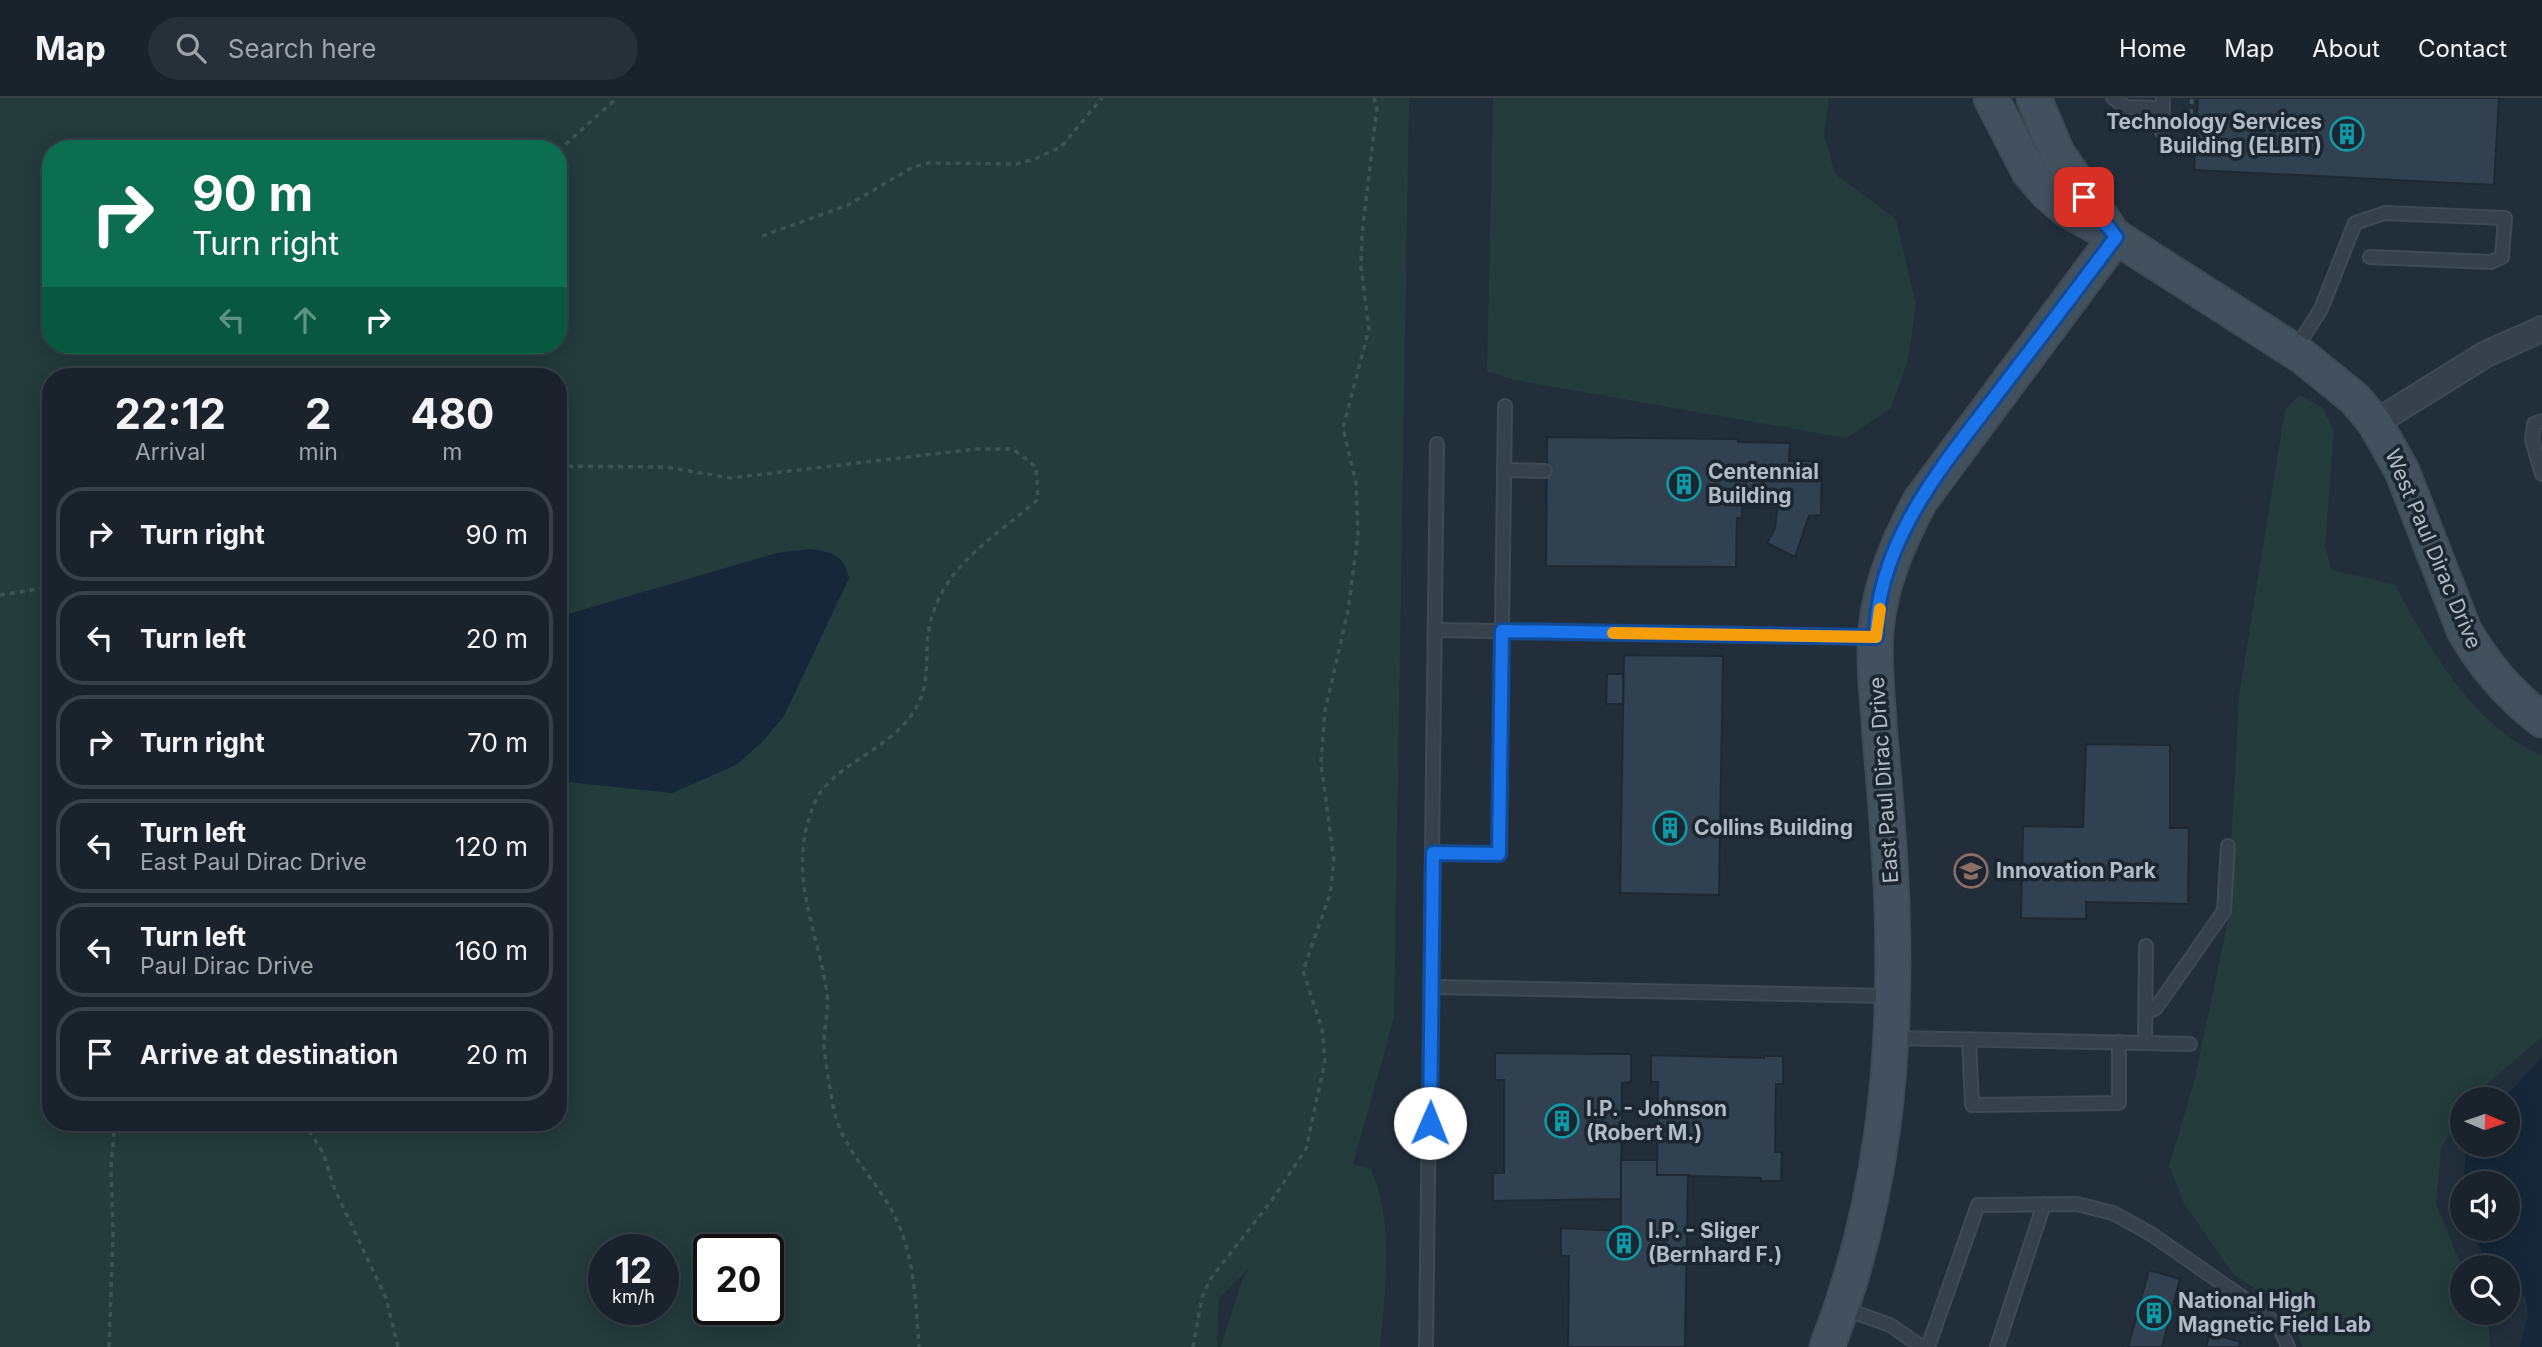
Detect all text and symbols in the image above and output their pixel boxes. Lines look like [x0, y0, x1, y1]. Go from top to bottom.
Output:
search box [148, 17, 638, 80]
text: Map [35, 28, 106, 68]
icon: search [172, 29, 210, 67]
text: Search here [228, 33, 376, 64]
text: Home [2119, 34, 2186, 63]
text: Map [2224, 34, 2274, 63]
text: About [2312, 34, 2380, 63]
text: Contact [2418, 34, 2507, 63]
place label: Technology Services Building (ELBIT) [2106, 109, 2322, 158]
building icon: Technology Services Building (ELBIT) [2328, 115, 2366, 153]
text: 90 m [192, 164, 313, 223]
pin [2054, 167, 2114, 227]
icon: right [77, 168, 168, 259]
icon: arrive [2065, 178, 2103, 216]
text: Turn right [192, 224, 339, 263]
icon: left [213, 301, 251, 339]
icon: ahead [286, 301, 324, 339]
icon: right [359, 301, 397, 339]
text: 22:12 [115, 388, 226, 439]
text: 2 [305, 388, 331, 439]
text: 480 [410, 388, 494, 439]
text: Arrival [135, 438, 206, 466]
text: min [299, 438, 338, 466]
text: m [442, 438, 462, 466]
street label: West Paul Dirac Drive [2380, 445, 2487, 652]
place label: Centennial Building [1708, 459, 1819, 508]
building icon: Centennial Building [1665, 465, 1703, 503]
icon: right [81, 515, 119, 553]
text: Turn right [140, 519, 265, 550]
text: 90 m [465, 519, 528, 550]
icon: left [81, 619, 119, 657]
text: Turn left [140, 623, 246, 654]
text: 20 m [466, 623, 528, 654]
street label: East Paul Dirac Drive [1864, 676, 1903, 884]
icon: right [81, 723, 119, 761]
text: Turn right [140, 727, 265, 758]
text: 70 m [467, 727, 528, 758]
building icon: Collins Building [1651, 809, 1689, 847]
place label: Collins Building [1694, 815, 1853, 840]
text: Turn left [140, 817, 246, 848]
icon: left [81, 827, 119, 865]
text: 120 m [455, 831, 528, 862]
text: East Paul Dirac Drive [140, 848, 367, 876]
school or university icon: Innovation Park [1952, 852, 1990, 890]
place label: Innovation Park [1996, 858, 2157, 883]
text: Turn left [140, 921, 246, 952]
icon: left [81, 931, 119, 969]
text: 160 m [455, 935, 528, 966]
text: Paul Dirac Drive [140, 952, 314, 980]
icon: arrive [81, 1035, 119, 1073]
text: Arrive at destination [140, 1039, 399, 1070]
text: 20 m [466, 1039, 528, 1070]
position arrow [1393, 1086, 1467, 1160]
north arrow [2450, 1087, 2520, 1157]
map controls [2450, 1087, 2520, 1325]
place label: I.P. - Johnson (Robert M.) [1586, 1096, 1727, 1145]
building icon: I.P. - Johnson (Robert M.) [1543, 1102, 1581, 1140]
button: sound [2450, 1171, 2520, 1241]
place label: I.P. - Sliger (Bernhard F.) [1648, 1218, 1782, 1267]
building icon: I.P. - Sliger (Bernhard F.) [1605, 1224, 1643, 1262]
speed limit sign: 20 [693, 1234, 784, 1325]
text: 12 [615, 1249, 652, 1291]
button: search [2450, 1255, 2520, 1325]
text: km/h [612, 1286, 655, 1307]
place label: National High Magnetic Field Lab [2178, 1288, 2371, 1337]
building icon: National High Magnetic Field Lab [2135, 1294, 2173, 1332]

